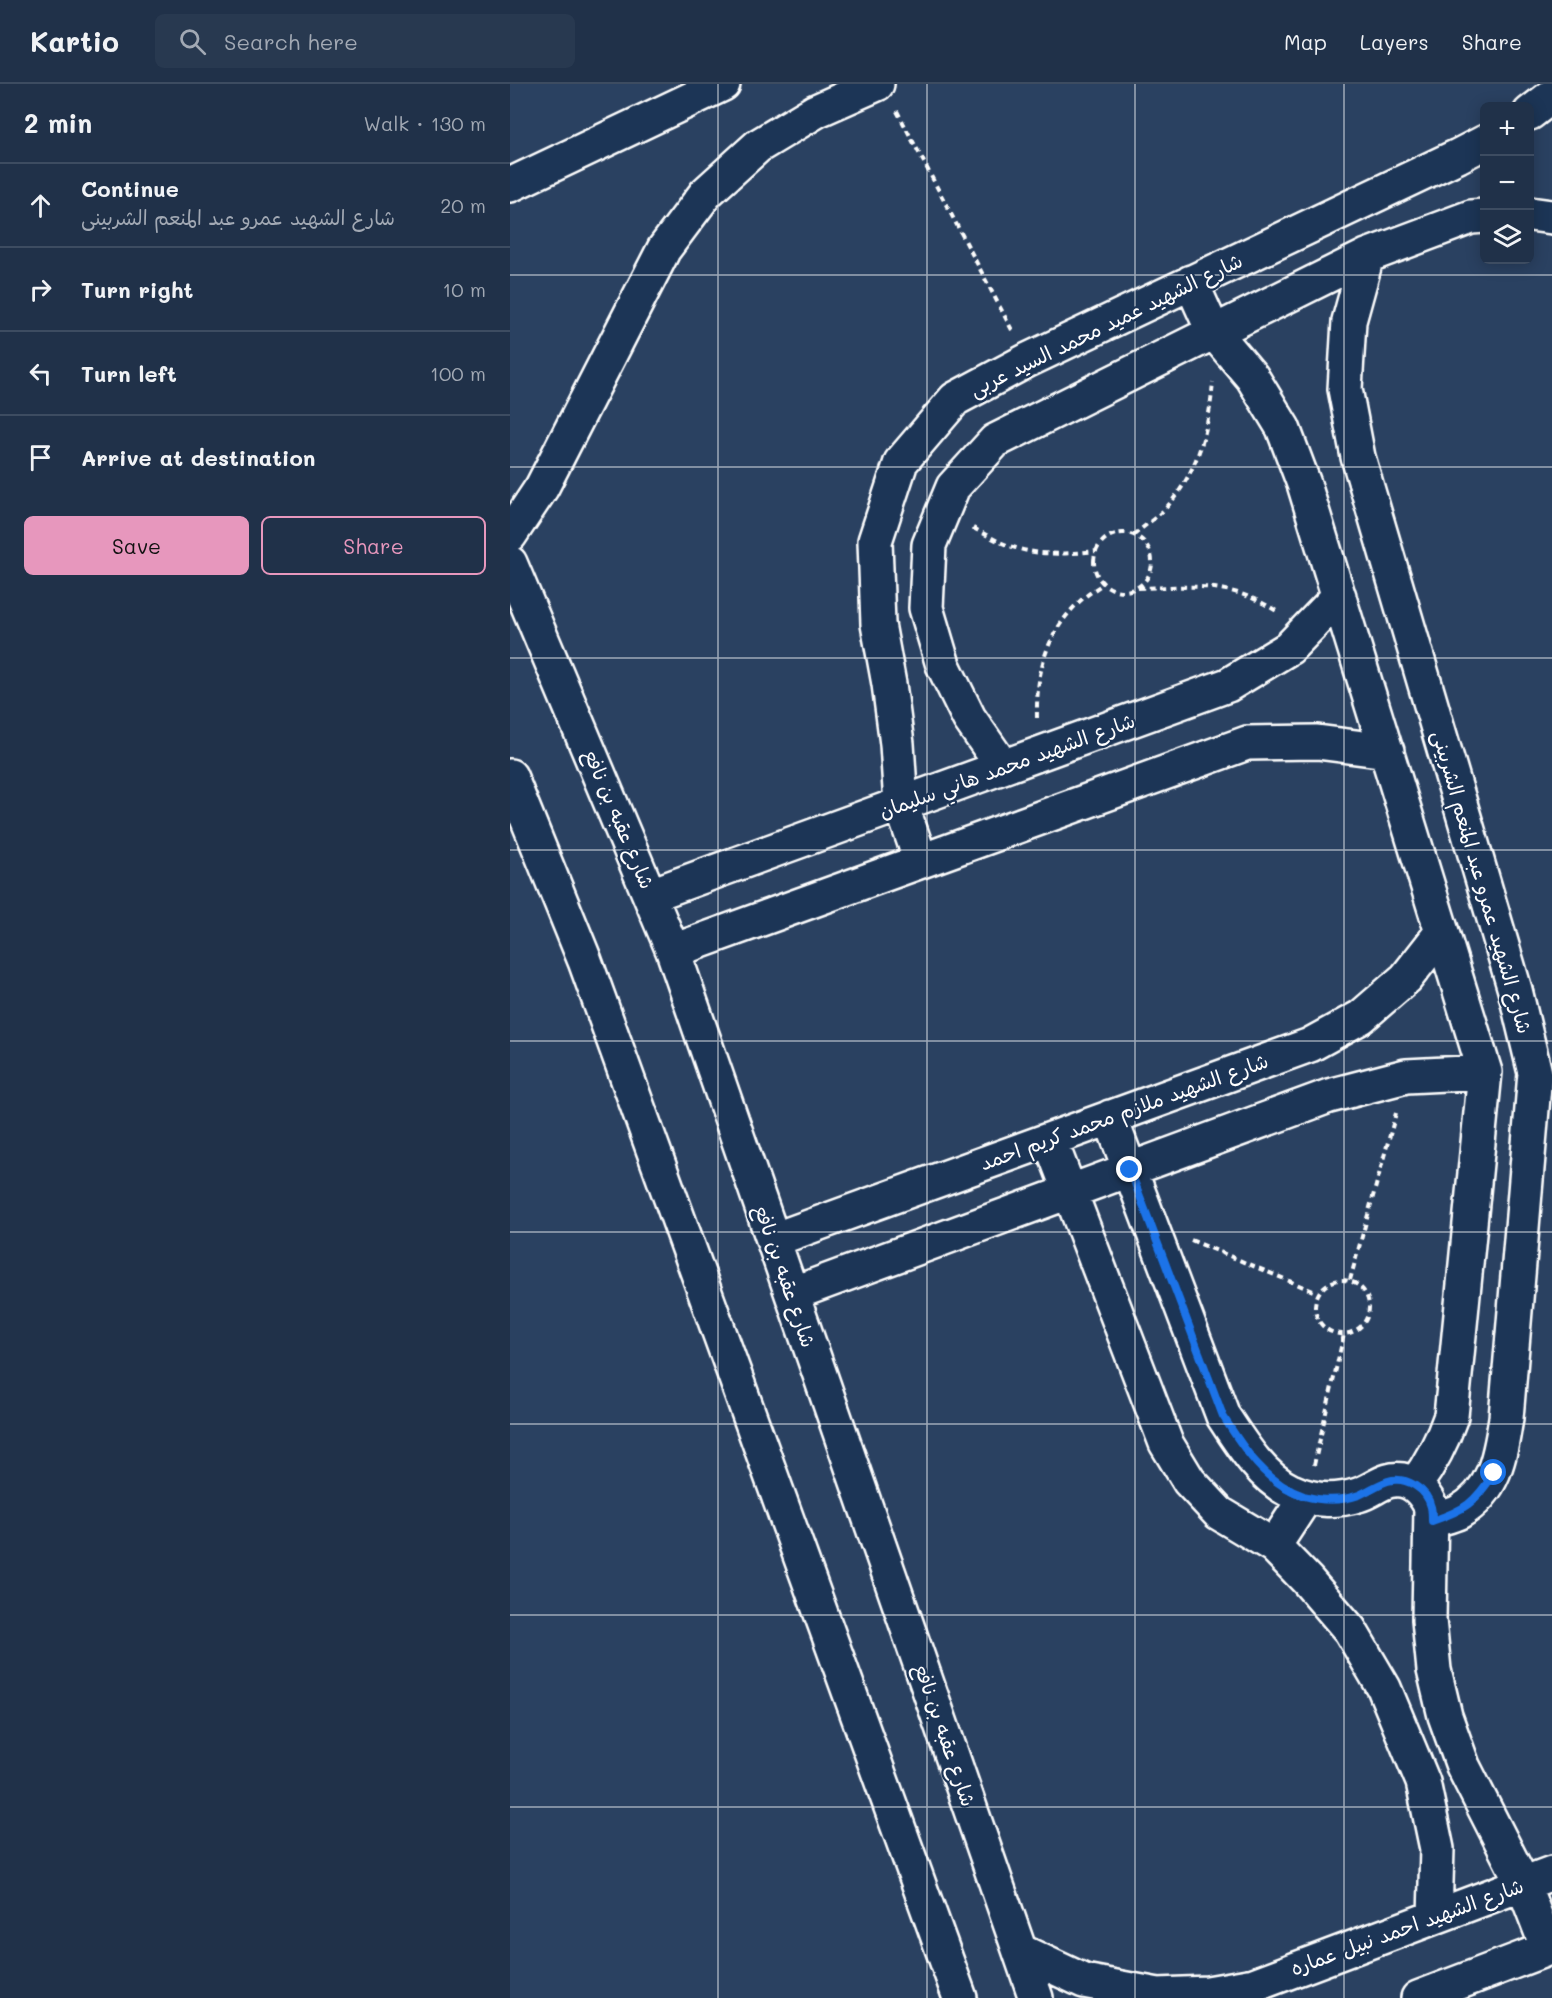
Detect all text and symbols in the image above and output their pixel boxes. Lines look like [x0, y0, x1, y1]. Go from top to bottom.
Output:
search box [155, 14, 575, 68]
text: Kartio [30, 23, 119, 59]
icon: search [176, 25, 209, 58]
text: Search here [224, 27, 358, 56]
text: Map [1284, 28, 1327, 55]
text: Layers [1360, 28, 1429, 55]
text: Share [1462, 28, 1522, 55]
map controls [1480, 102, 1534, 264]
button: + [1480, 102, 1534, 156]
text: 2 min [24, 106, 92, 140]
text: Walk · 130 m [363, 110, 486, 136]
button: − [1480, 156, 1534, 210]
text: Continue [81, 174, 179, 203]
icon: ahead [24, 189, 57, 222]
text: 20 m [440, 192, 486, 218]
text: شارع الشهيد عمرو عبد المنعم الشربينى [81, 204, 395, 230]
button: layers [1480, 210, 1534, 264]
street label: شارع الشهيد عميد محمد السيد عربى [965, 246, 1247, 404]
icon: right [24, 273, 57, 306]
text: Turn right [81, 275, 193, 304]
text: 10 m [442, 276, 486, 302]
icon: left [24, 357, 57, 390]
text: Turn left [81, 359, 177, 388]
text: 100 m [430, 360, 486, 386]
icon: arrive [24, 441, 57, 474]
text: Arrive at destination [81, 443, 316, 472]
button: Save [24, 516, 249, 575]
button: Share [261, 516, 486, 575]
street label: شارع الشهيد محمد هاني سليمان [875, 707, 1140, 829]
street label: شارع الشهيد عمرو عبد المنعم الشربينى [1424, 727, 1539, 1037]
street label: شارع عقبه بن نافع [576, 745, 661, 894]
street label: شارع الشهيد ملازم محمد كريم احمد [976, 1047, 1272, 1178]
route end [1116, 1156, 1142, 1182]
street label: شارع عقبه بن نافع [747, 1201, 823, 1351]
route start [1480, 1459, 1506, 1485]
street label: شارع عقبه بن نافع [907, 1660, 983, 1810]
street label: شارع الشهيد احمد نبيل عماره [1286, 1872, 1528, 1982]

